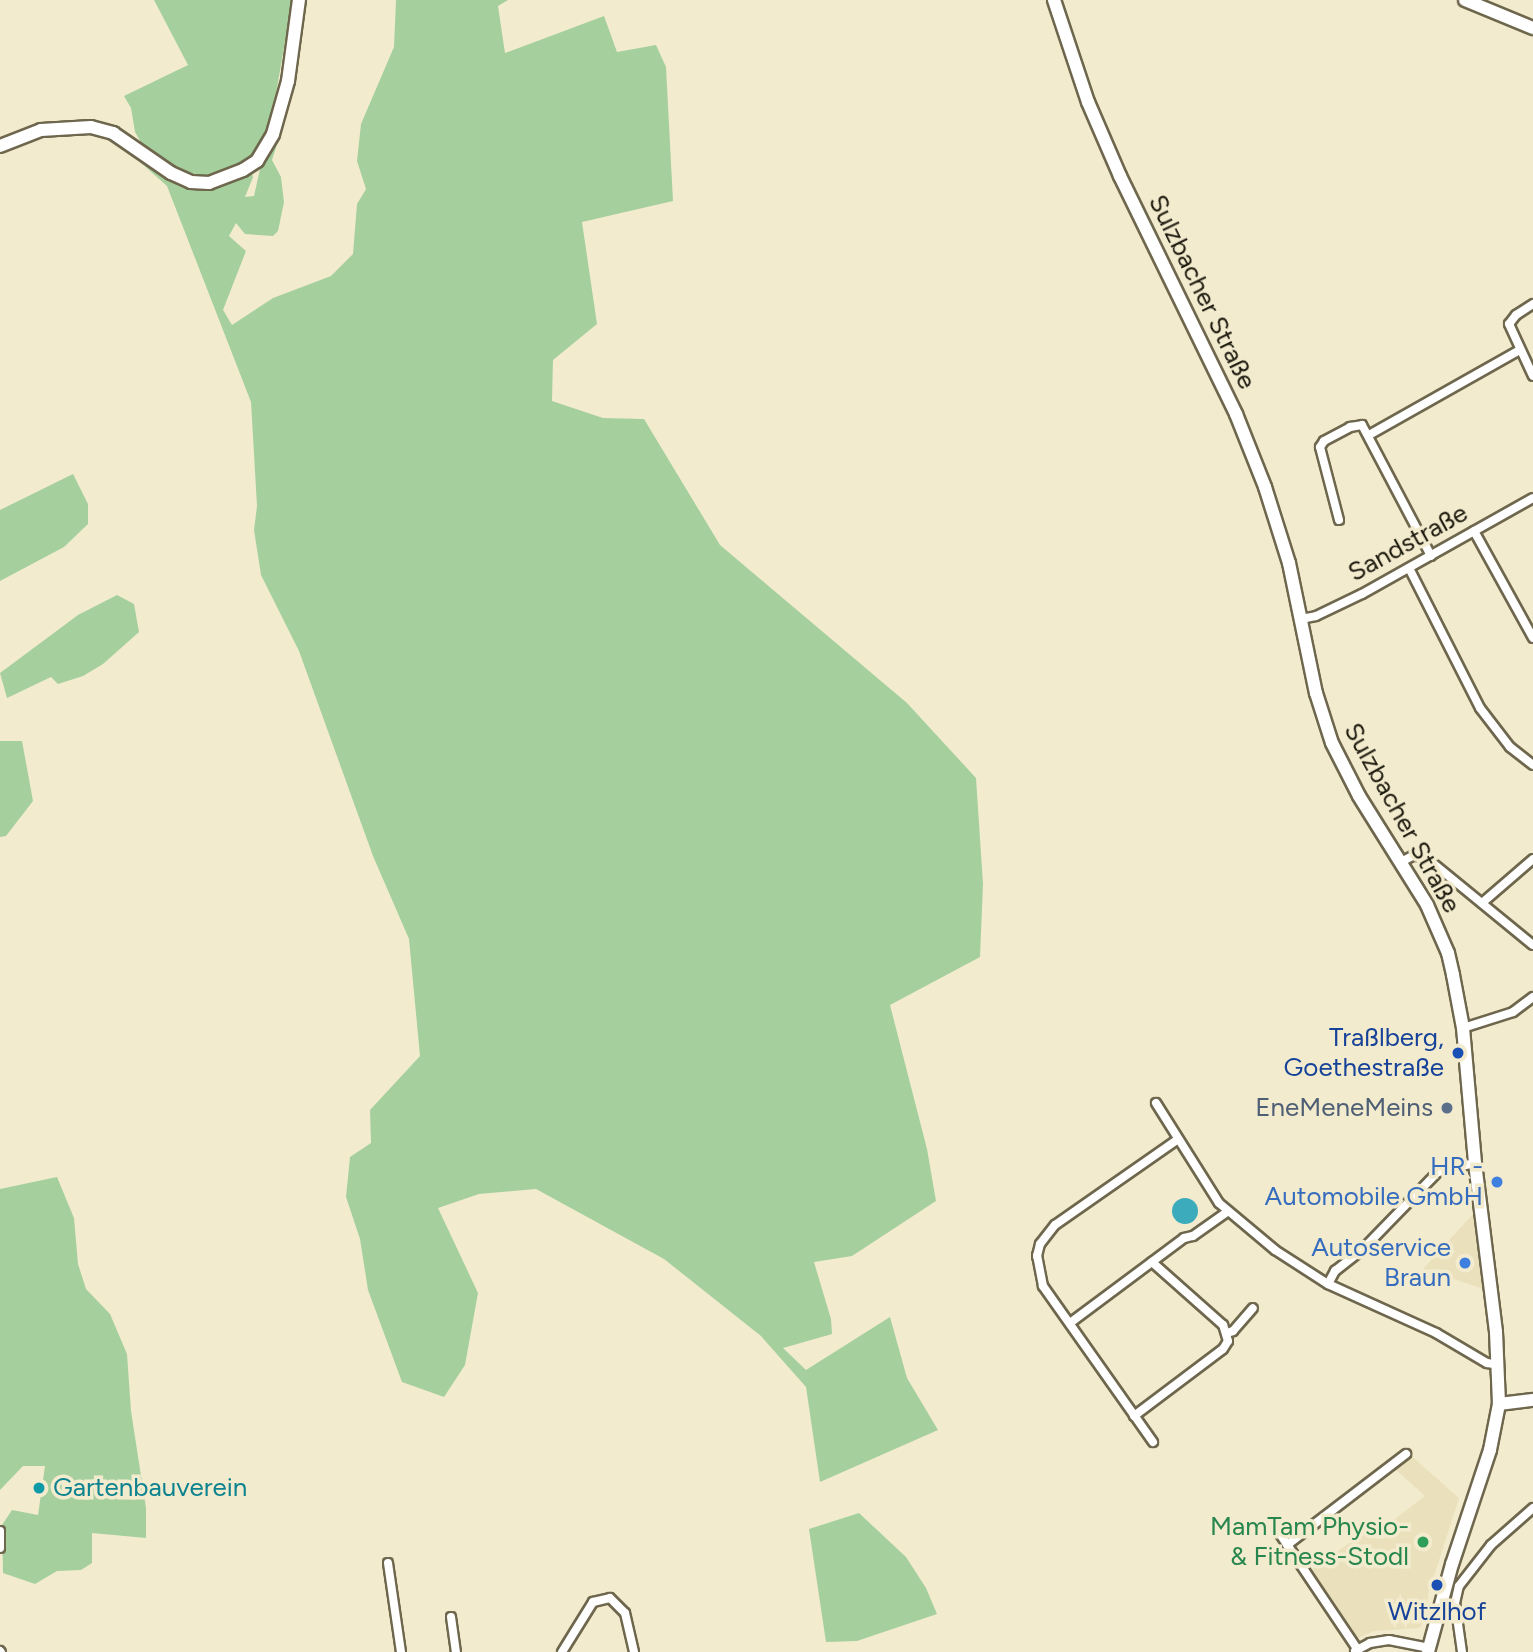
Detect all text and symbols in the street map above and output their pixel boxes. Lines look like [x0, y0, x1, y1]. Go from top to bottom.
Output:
street label: Sulzbacher Straße [1141, 190, 1263, 394]
street label: Sandstraße [1343, 497, 1473, 589]
street label: Sulzbacher Straße [1337, 718, 1467, 918]
place label: Traßlberg, Goethestraße [1284, 1022, 1444, 1084]
marker: Traßlberg, Goethestraße [1450, 1045, 1466, 1061]
place label: EneMeneMeins [1255, 1092, 1433, 1124]
marker: EneMeneMeins [1439, 1100, 1455, 1116]
place label: HR - Automobile GmbH [1265, 1151, 1483, 1212]
marker: HR - Automobile GmbH [1489, 1174, 1505, 1190]
place label: Autoservice Braun [1311, 1232, 1451, 1294]
marker: Autoservice Braun [1457, 1255, 1473, 1271]
place label: Gartenbauverein [53, 1472, 247, 1504]
marker: Gartenbauverein [31, 1480, 47, 1496]
place label: MamTam Physio- & Fitness-Stodl [1210, 1511, 1409, 1572]
marker: MamTam Physio- & Fitness-Stodl [1415, 1534, 1431, 1550]
marker: Witzlhof [1429, 1577, 1445, 1593]
place label: Witzlhof [1388, 1596, 1486, 1628]

